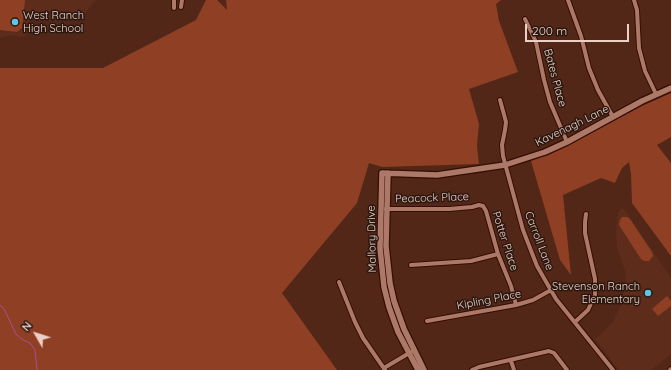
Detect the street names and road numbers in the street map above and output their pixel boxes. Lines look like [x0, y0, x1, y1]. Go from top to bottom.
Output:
street label: Bates Place [541, 48, 569, 108]
street label: Kavenagh Lane [533, 102, 611, 150]
street label: Peacock Place [395, 190, 469, 206]
street label: Mallory Drive [365, 205, 379, 273]
street label: Potter Place [489, 210, 521, 272]
street label: Carroll Lane [522, 210, 556, 272]
street label: Kipling Place [456, 287, 522, 313]

